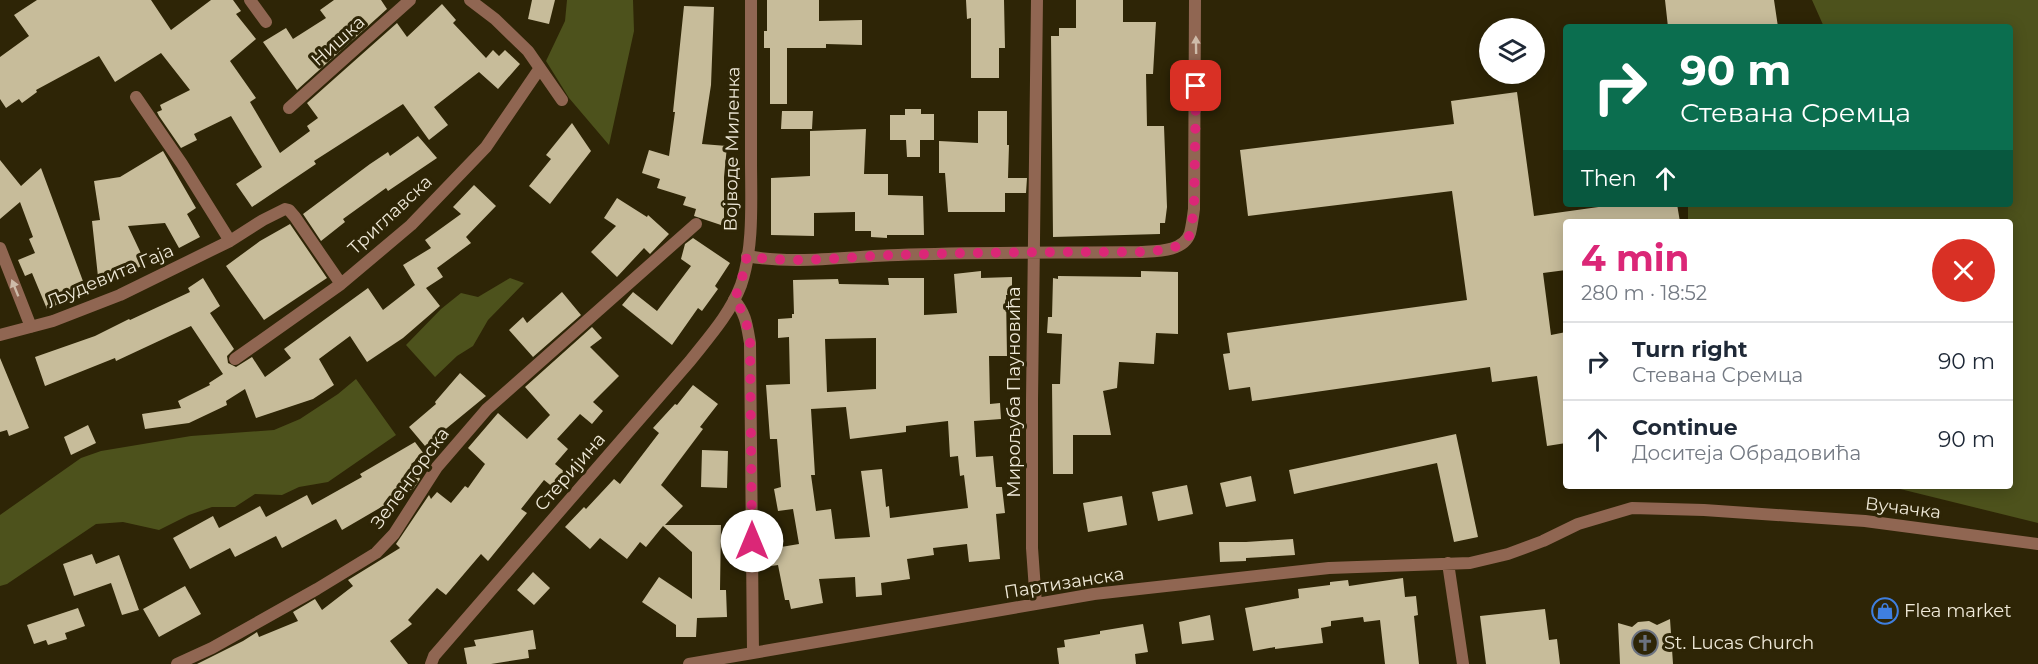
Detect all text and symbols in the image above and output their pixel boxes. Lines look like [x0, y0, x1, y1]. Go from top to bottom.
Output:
street label: Нишка [307, 11, 369, 71]
map controls [1479, 18, 1545, 84]
button: layers [1479, 18, 1545, 84]
one-way arrow [1191, 35, 1201, 54]
text: 90 m [1680, 44, 1791, 96]
icon: right [1581, 48, 1659, 126]
pin [1170, 60, 1221, 111]
street label: Војводе Миленка [720, 66, 744, 232]
icon: arrive [1179, 69, 1212, 102]
text: Стевана Сремца [1680, 96, 1911, 129]
icon: ahead [1649, 162, 1682, 195]
text: Then [1581, 165, 1637, 192]
street label: Триглавска [343, 171, 437, 259]
text: 4 min [1581, 236, 1689, 280]
street label: Људевита Гаја [43, 239, 177, 313]
button: close [1932, 239, 1995, 302]
one-way arrow [10, 279, 19, 297]
text: 280 m · 18:52 [1581, 281, 1707, 305]
street label: Мирољуба Пауновића [1003, 286, 1025, 498]
text: Turn right [1632, 336, 1747, 363]
icon: right [1581, 345, 1614, 378]
text: 90 m [1938, 348, 1995, 375]
text: Стевана Сремца [1632, 363, 1803, 387]
text: Continue [1632, 414, 1738, 441]
street label: Зеленгорска [366, 423, 454, 533]
icon: ahead [1581, 423, 1614, 456]
text: 90 m [1938, 426, 1995, 453]
street label: Стеријина [530, 428, 610, 516]
text: Доситеја Обрадовића [1632, 441, 1861, 465]
street label: Вучачка [1864, 492, 1942, 524]
position arrow [720, 509, 784, 573]
street label: Партизанска [1002, 563, 1126, 603]
shop icon: Flea market [1870, 596, 1900, 626]
place label: Flea market [1904, 600, 2012, 622]
church icon: St. Lucas Church [1630, 628, 1660, 658]
place label: St. Lucas Church [1664, 632, 1814, 654]

